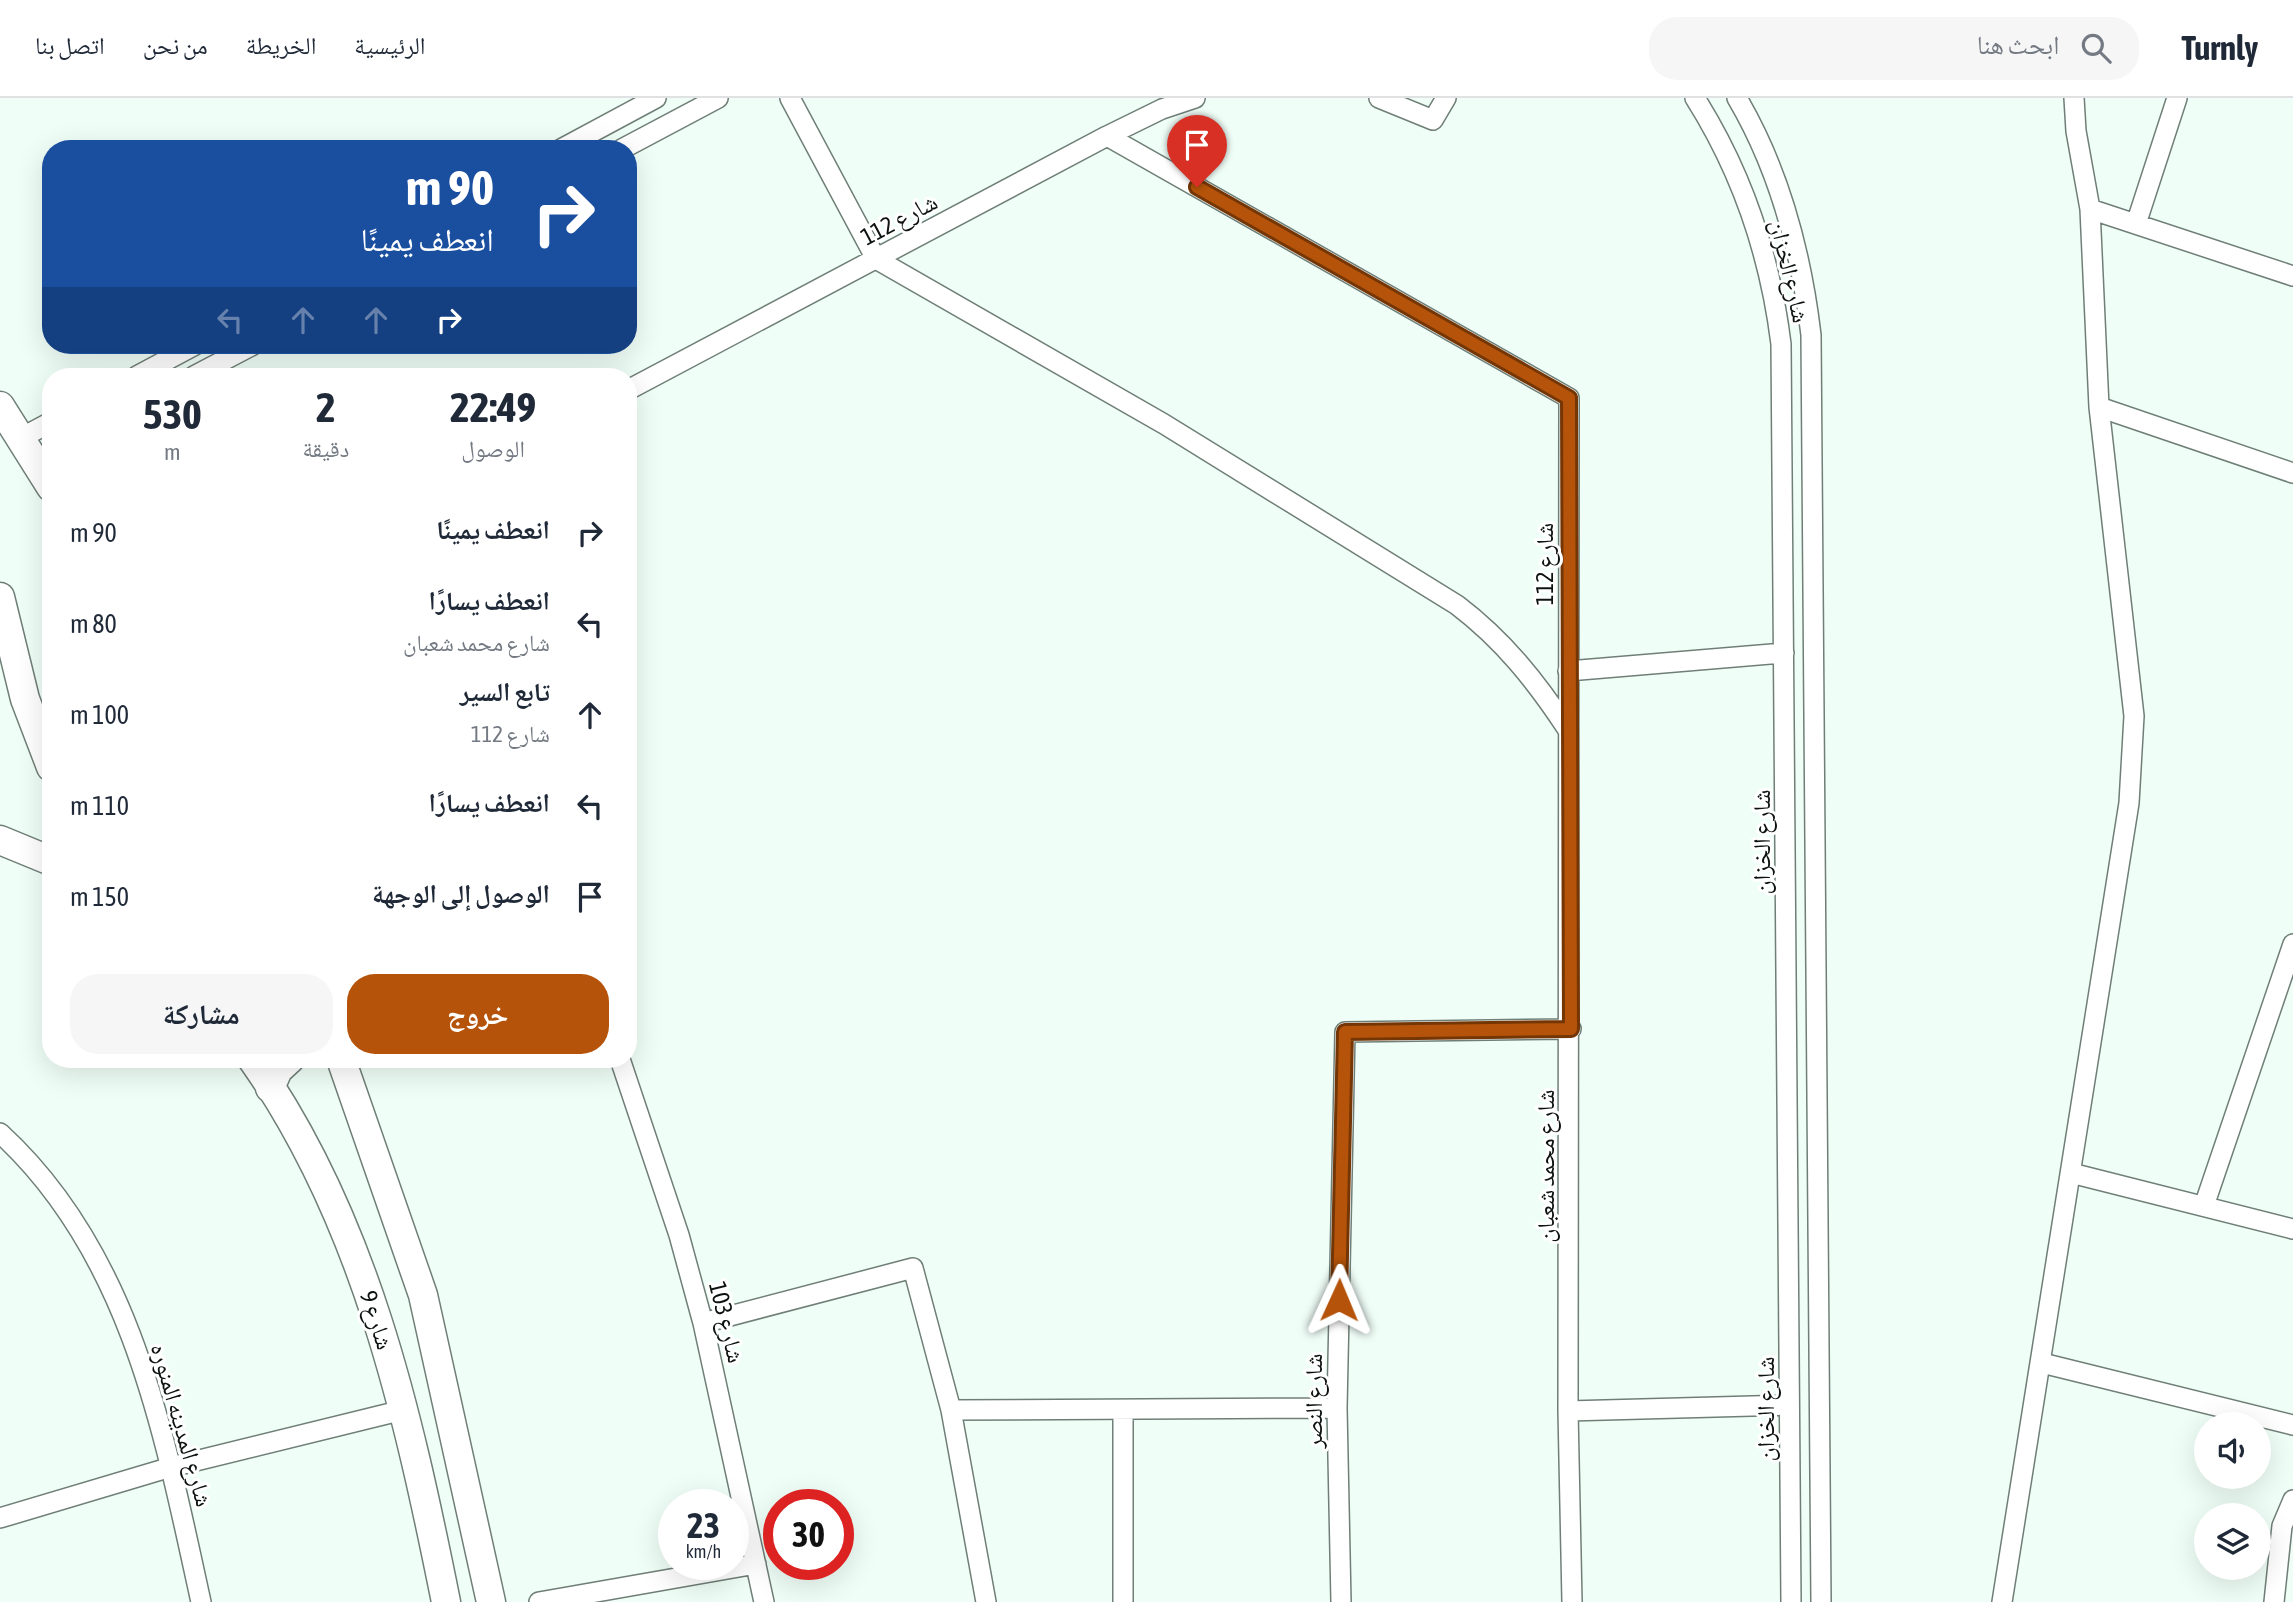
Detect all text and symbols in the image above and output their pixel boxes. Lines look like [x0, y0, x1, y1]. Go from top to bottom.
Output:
search box [1649, 17, 2139, 80]
icon: search [2077, 29, 2115, 67]
text: Turnly [2181, 29, 2258, 67]
text: ابحث هنا [1977, 30, 2059, 60]
text: اتصل بنا [35, 32, 105, 59]
text: من نحن [143, 32, 208, 59]
text: الخريطة [246, 32, 316, 59]
text: الرئيسية [354, 32, 425, 59]
pin [1167, 115, 1227, 187]
icon: arrive [1178, 126, 1216, 164]
text: 90 m [406, 159, 494, 215]
icon: right [518, 168, 609, 259]
street label: شارع 112 [856, 188, 943, 252]
street label: شارع الخزان [1763, 217, 1815, 326]
text: انعطف يمينًا [361, 221, 494, 258]
icon: left [211, 301, 249, 339]
icon: ahead [284, 301, 322, 339]
icon: ahead [357, 301, 395, 339]
icon: right [430, 301, 468, 339]
text: 2 [316, 383, 336, 431]
text: 22:49 [450, 383, 536, 431]
text: 530 [143, 390, 202, 438]
text: دقيقة [303, 436, 349, 462]
text: الوصول [461, 436, 525, 462]
text: m [164, 439, 181, 465]
icon: right [571, 514, 609, 552]
text: انعطف يمينًا [436, 515, 550, 545]
text: 90 m [70, 518, 117, 548]
street label: شارع 112 [1531, 523, 1560, 605]
text: انعطف يسارًا [429, 586, 550, 616]
icon: left [571, 605, 609, 643]
text: 80 m [70, 609, 117, 639]
text: شارع محمد شعبان [403, 630, 550, 656]
text: تابع السير [460, 677, 550, 707]
icon: ahead [571, 696, 609, 734]
text: 100 m [70, 700, 129, 730]
text: شارع 112 [471, 721, 550, 747]
icon: left [571, 787, 609, 825]
text: انعطف يسارًا [429, 788, 550, 818]
street label: شارع الخزان [1748, 789, 1777, 895]
text: 110 m [70, 791, 129, 821]
icon: arrive [571, 878, 609, 916]
text: الوصول إلى الوجهة [372, 879, 550, 909]
text: 150 m [70, 882, 129, 912]
button: مشاركة [70, 974, 333, 1054]
button: خروج [347, 974, 609, 1054]
street label: شارع محمد شعبان [1532, 1089, 1561, 1243]
position arrow [1302, 1263, 1376, 1337]
street label: شارع 103 [702, 1279, 750, 1366]
street label: شارع 9 [353, 1287, 399, 1353]
street label: شارع المدينه المنوره [144, 1340, 218, 1510]
street label: شارع النصر [1300, 1353, 1329, 1450]
street label: شارع الخزان [1752, 1356, 1781, 1462]
map controls [2194, 1412, 2271, 1580]
button: sound [2194, 1412, 2271, 1489]
speed limit sign: 30 [763, 1489, 854, 1580]
button: layers [2194, 1503, 2271, 1580]
text: 23 [687, 1505, 720, 1545]
text: km/h [686, 1541, 721, 1562]

